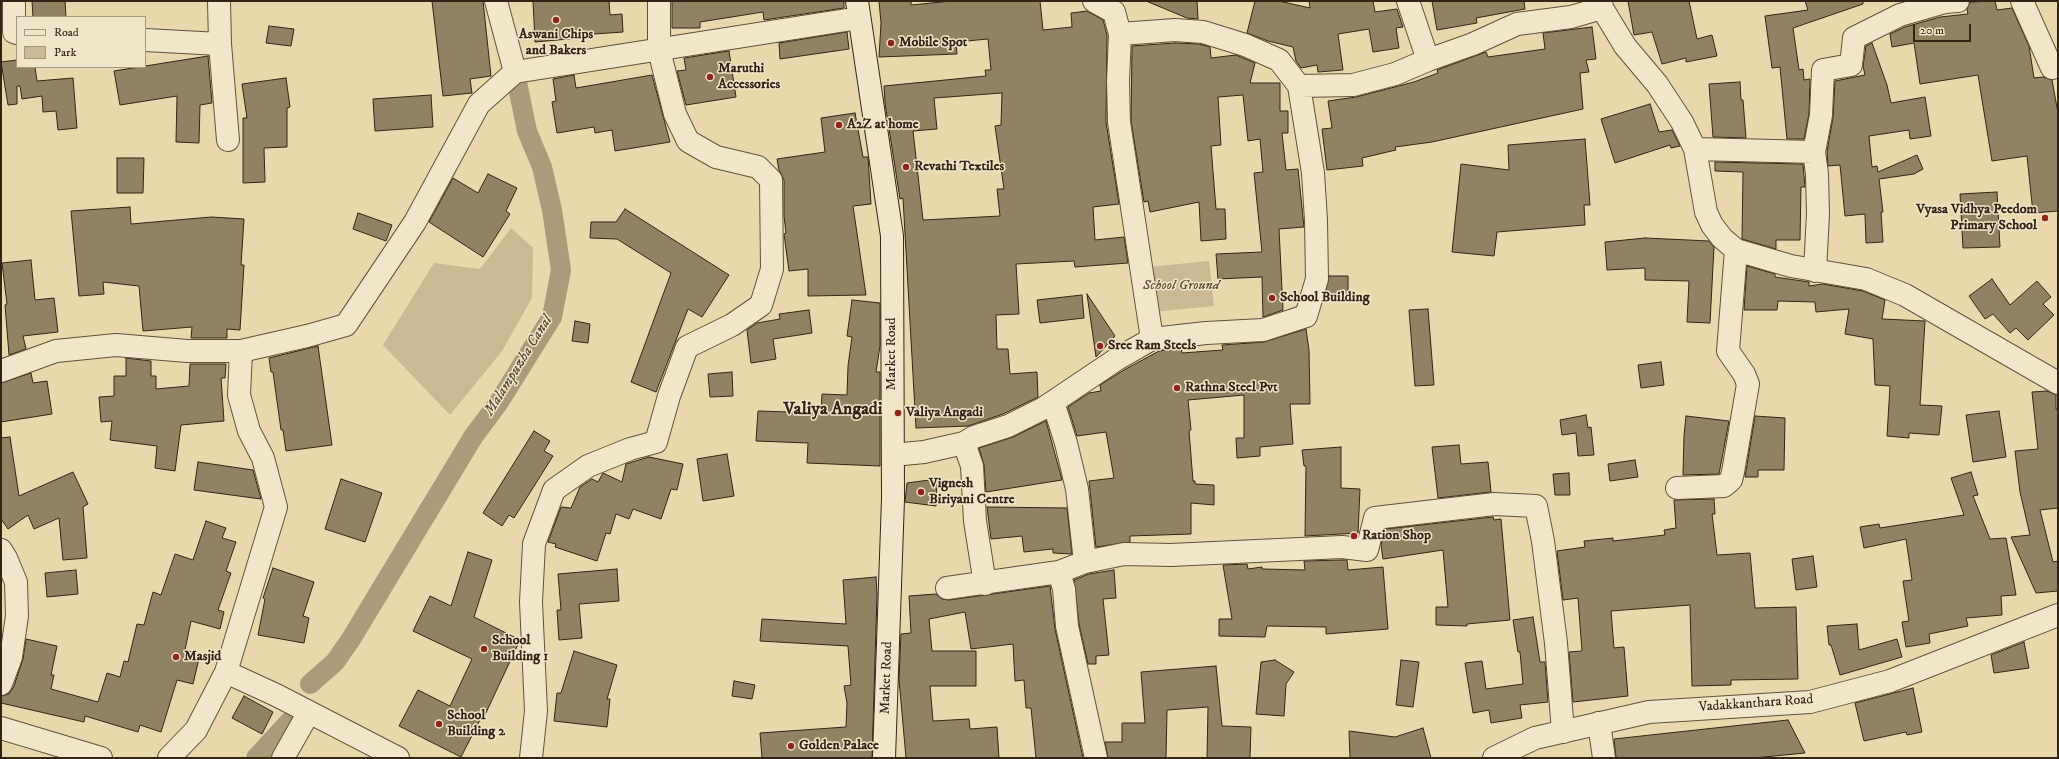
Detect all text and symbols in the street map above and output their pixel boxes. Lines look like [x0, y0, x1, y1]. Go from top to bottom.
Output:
marker: Aswani Chips and Bakers [551, 15, 561, 25]
legend [16, 16, 146, 68]
scale bar [1915, 16, 1973, 42]
text: 20 m [1920, 23, 1944, 38]
text: Road [54, 25, 79, 40]
place label: Aswani Chips and Bakers [519, 27, 593, 60]
place label: Mobile Spot [899, 35, 967, 51]
marker: Mobile Spot [886, 38, 896, 48]
text: Park [54, 45, 76, 60]
place label: Maruthi Accessories [718, 61, 780, 94]
marker: Maruthi Accessories [705, 72, 715, 82]
place label: A2Z at home [847, 117, 919, 133]
marker: A2Z at home [834, 120, 844, 130]
place label: Revathi Textiles [914, 159, 1004, 175]
marker: Revathi Textiles [901, 162, 911, 172]
place label: Vyasa Vidhya Peedom Primary School [1916, 202, 2037, 234]
marker: Vyasa Vidhya Peedom Primary School [2040, 213, 2050, 223]
park label: School Ground [1143, 278, 1219, 294]
place label: School Building [1280, 290, 1370, 306]
marker: School Building [1267, 293, 1277, 303]
water label: Malampuzha Canal [481, 313, 557, 419]
street label: Market Road [884, 318, 900, 390]
place label: Sree Ram Steels [1108, 338, 1196, 354]
marker: Sree Ram Steels [1095, 341, 1105, 351]
place label: Rathna Steel Pvt [1185, 380, 1278, 396]
marker: Rathna Steel Pvt [1172, 383, 1182, 393]
district label: Valiya Angadi [784, 399, 882, 421]
place label: Valiya Angadi [906, 405, 983, 421]
marker: Valiya Angadi [893, 408, 903, 418]
place label: Vignesh Biriyani Centre [929, 476, 1015, 508]
marker: Vignesh Biriyani Centre [916, 487, 926, 497]
place label: Ration Shop [1362, 528, 1431, 544]
marker: Ration Shop [1349, 531, 1359, 541]
place label: School Building 1 [492, 633, 548, 666]
street label: Market Road [877, 641, 897, 715]
marker: School Building 1 [479, 644, 489, 654]
place label: Masjid [184, 649, 221, 665]
marker: Masjid [171, 652, 181, 662]
street label: Vadakkanthara Road [1698, 692, 1814, 716]
place label: School Building 2 [447, 708, 505, 740]
marker: School Building 2 [434, 719, 444, 729]
place label: Golden Palace [799, 738, 879, 754]
marker: Golden Palace [786, 741, 796, 751]

